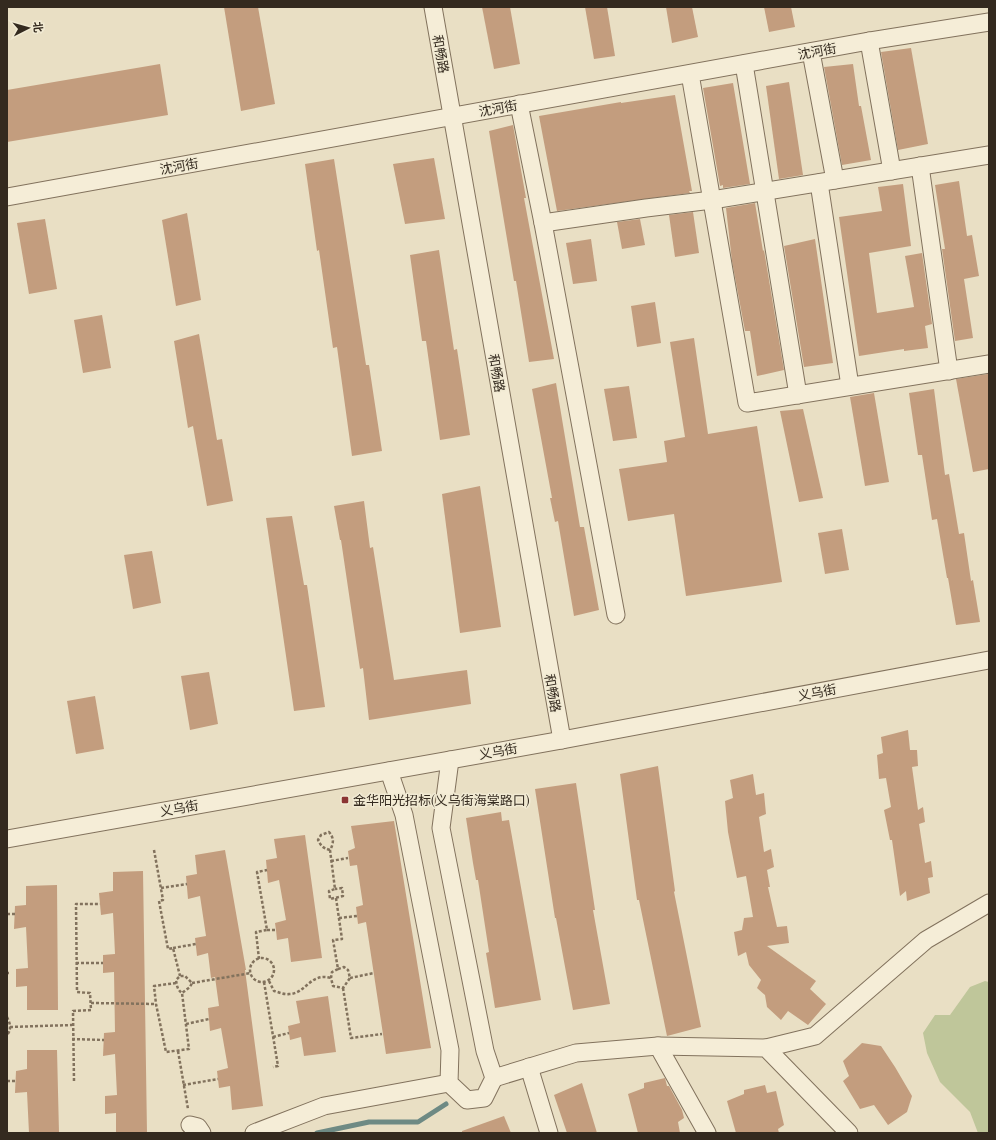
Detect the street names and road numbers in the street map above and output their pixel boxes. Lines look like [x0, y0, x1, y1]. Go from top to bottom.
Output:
street label: 和畅路 [430, 33, 453, 75]
street label: 沈河街 [796, 39, 838, 62]
street label: 沈河街 [477, 96, 519, 119]
street label: 沈河街 [158, 154, 200, 177]
street label: 和畅路 [486, 352, 509, 394]
street label: 和畅路 [542, 672, 565, 714]
street label: 义乌街 [796, 679, 838, 704]
street label: 义乌街 [477, 739, 519, 762]
street label: 义乌街 [158, 796, 200, 819]

